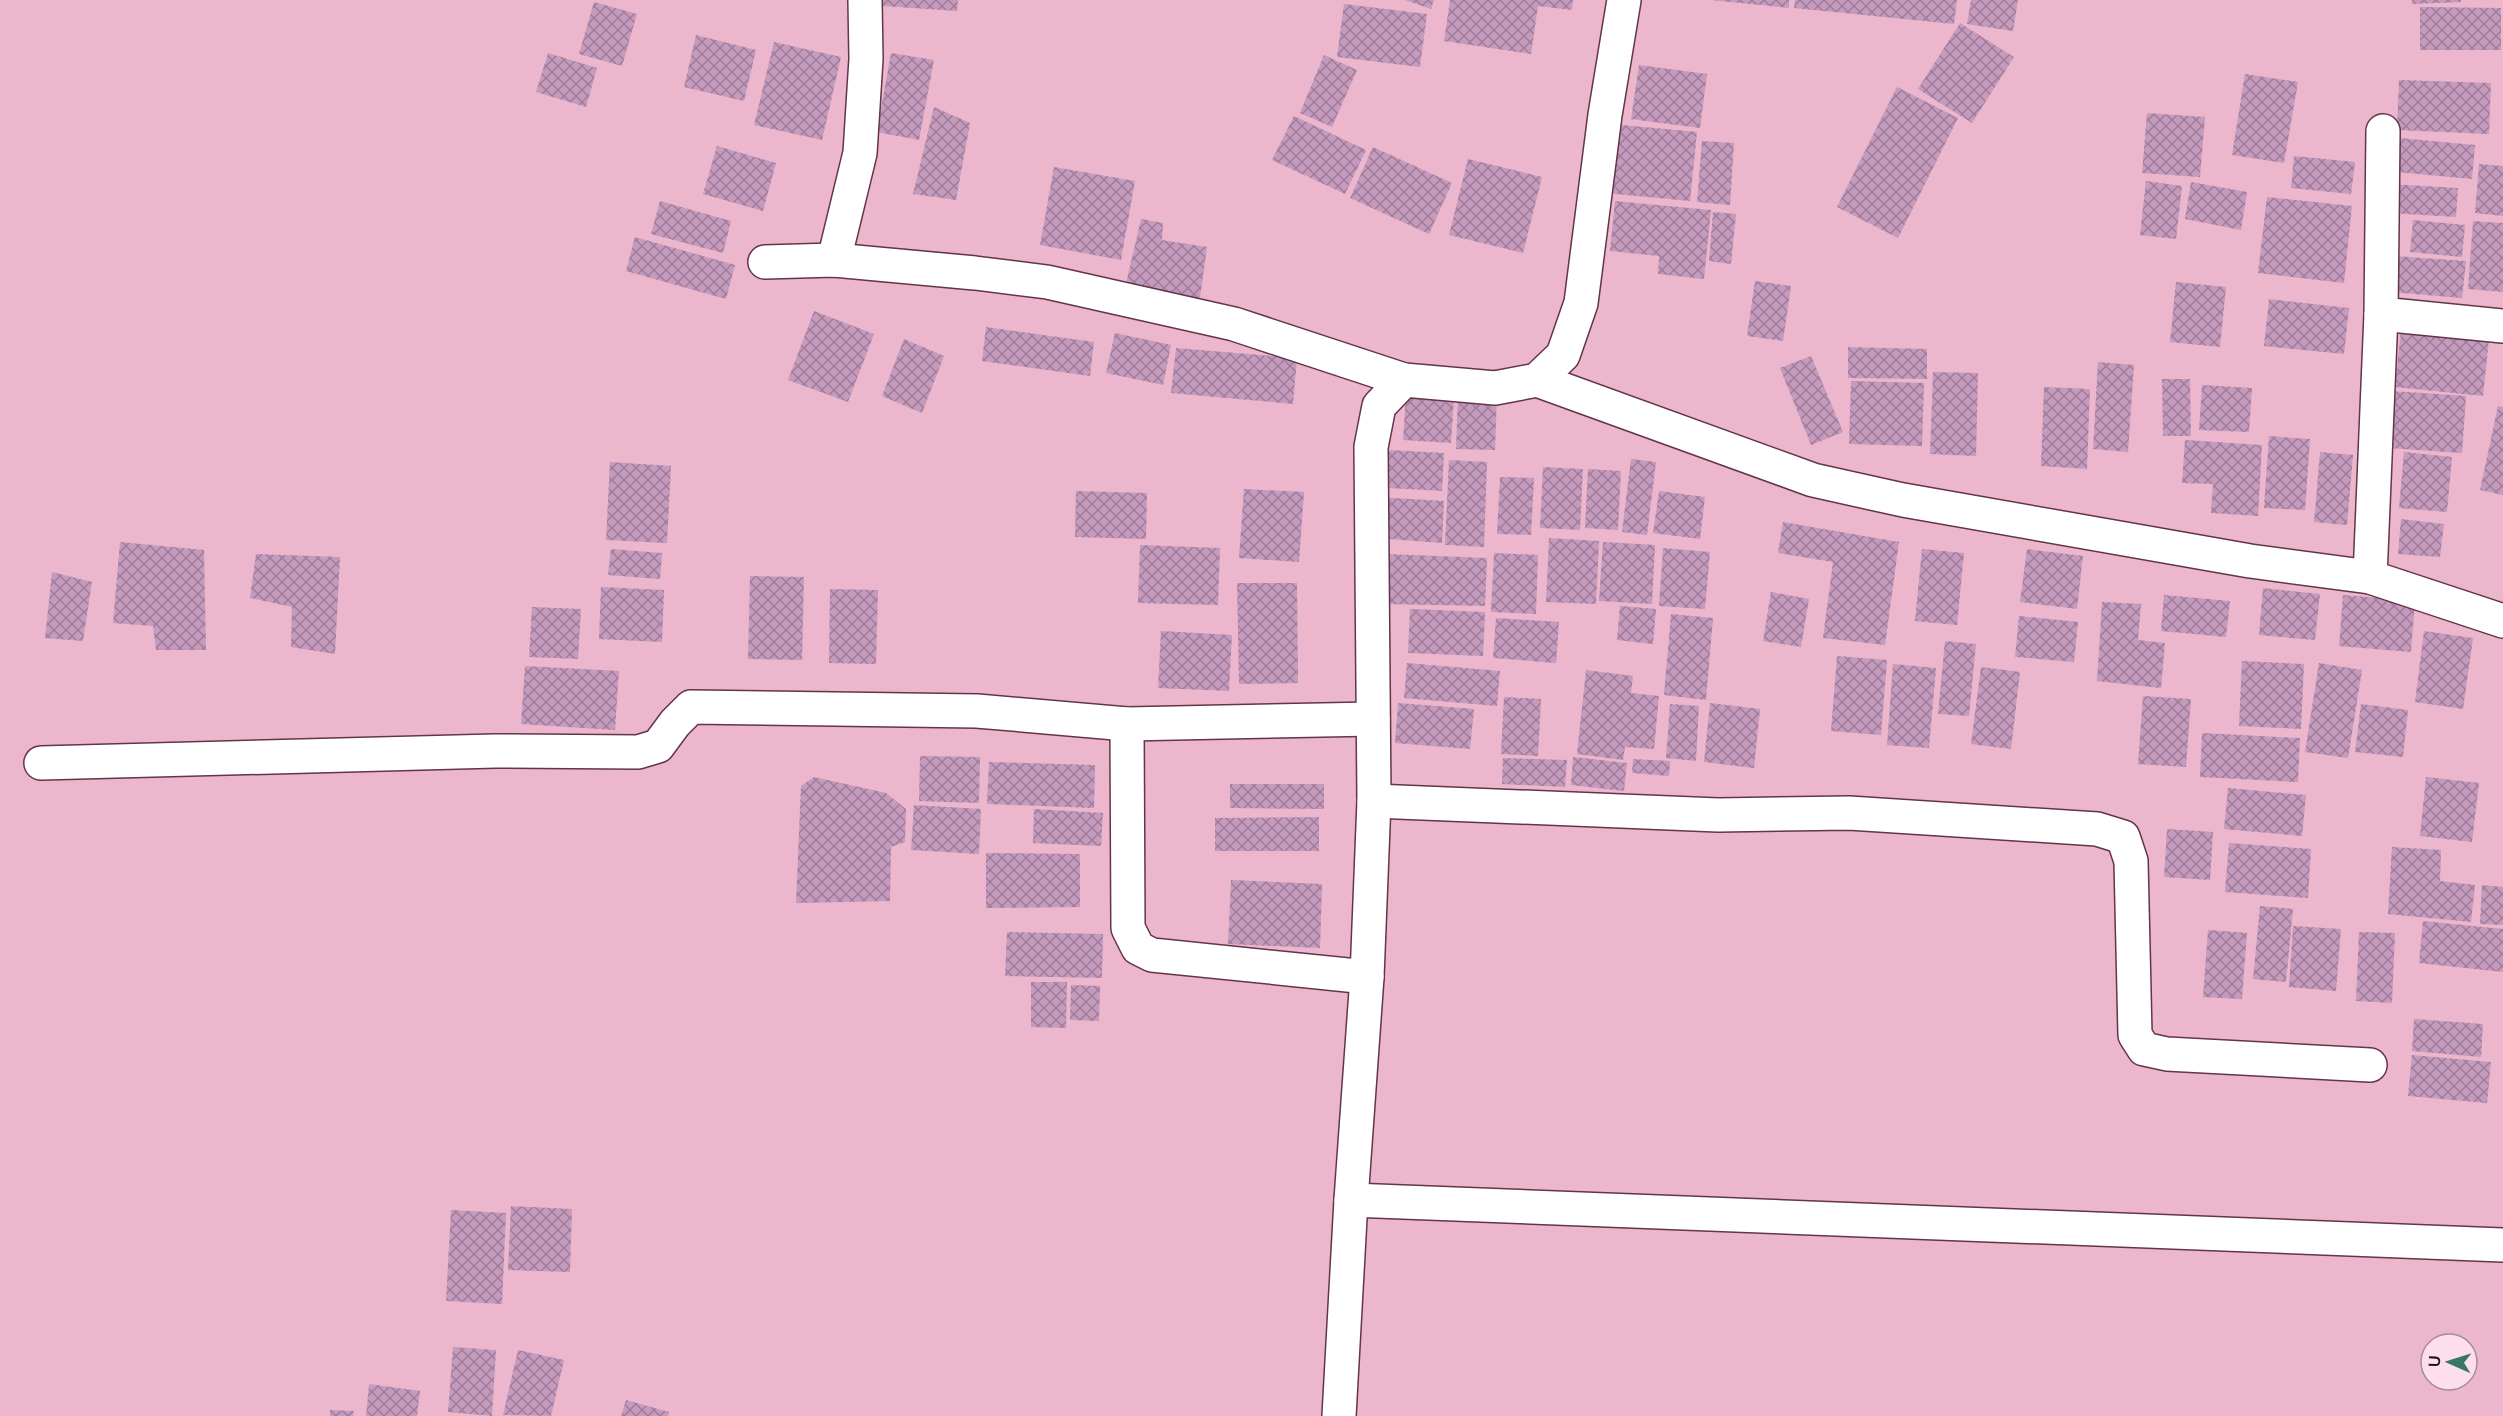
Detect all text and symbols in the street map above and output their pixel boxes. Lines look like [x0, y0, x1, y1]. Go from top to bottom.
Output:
north arrow [2419, 1332, 2479, 1392]
text: U [2424, 1355, 2446, 1368]

